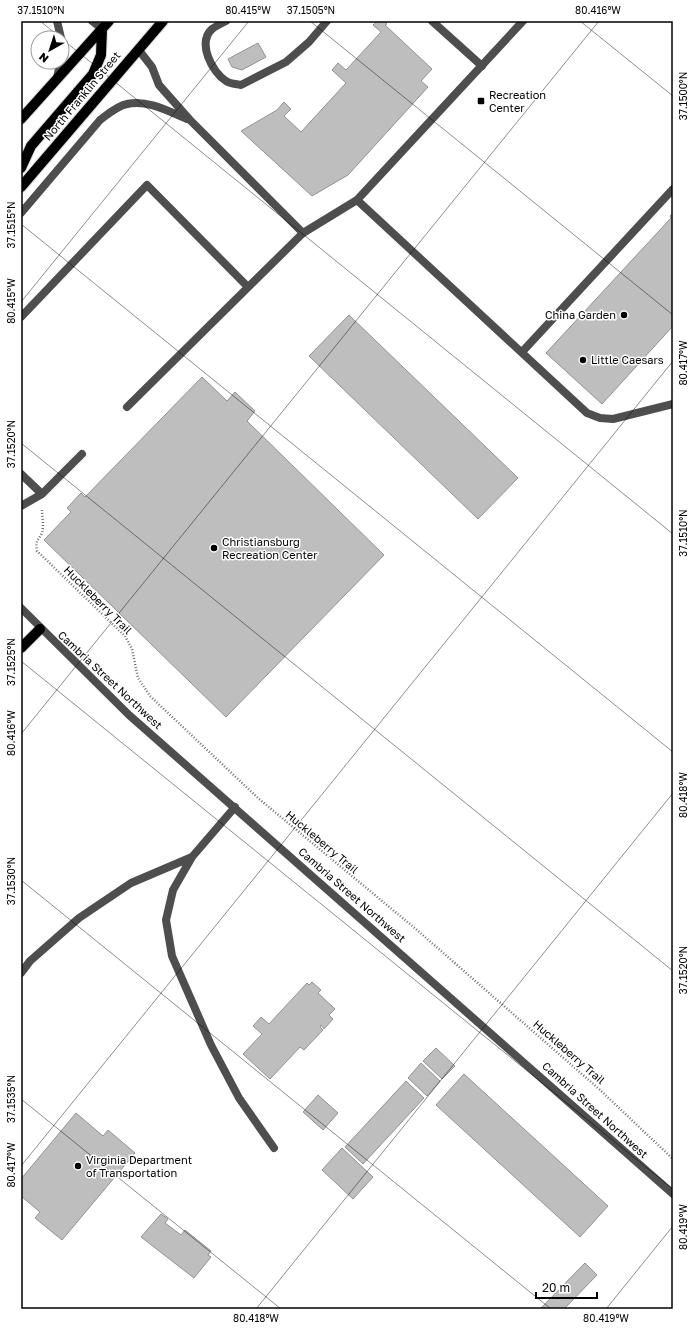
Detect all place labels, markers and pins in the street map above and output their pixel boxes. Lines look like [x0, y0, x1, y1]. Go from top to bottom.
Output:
place label: Recreation Center [489, 88, 546, 114]
marker: Recreation Center [476, 96, 486, 106]
place label: China Garden [545, 308, 616, 321]
marker: China Garden [619, 310, 629, 320]
place label: Little Caesars [591, 353, 664, 366]
marker: Little Caesars [578, 355, 588, 365]
place label: Christiansburg Recreation Center [222, 535, 318, 561]
marker: Christiansburg Recreation Center [209, 543, 219, 553]
place label: Virginia Department of Transportation [86, 1153, 192, 1179]
marker: Virginia Department of Transportation [73, 1161, 83, 1171]

